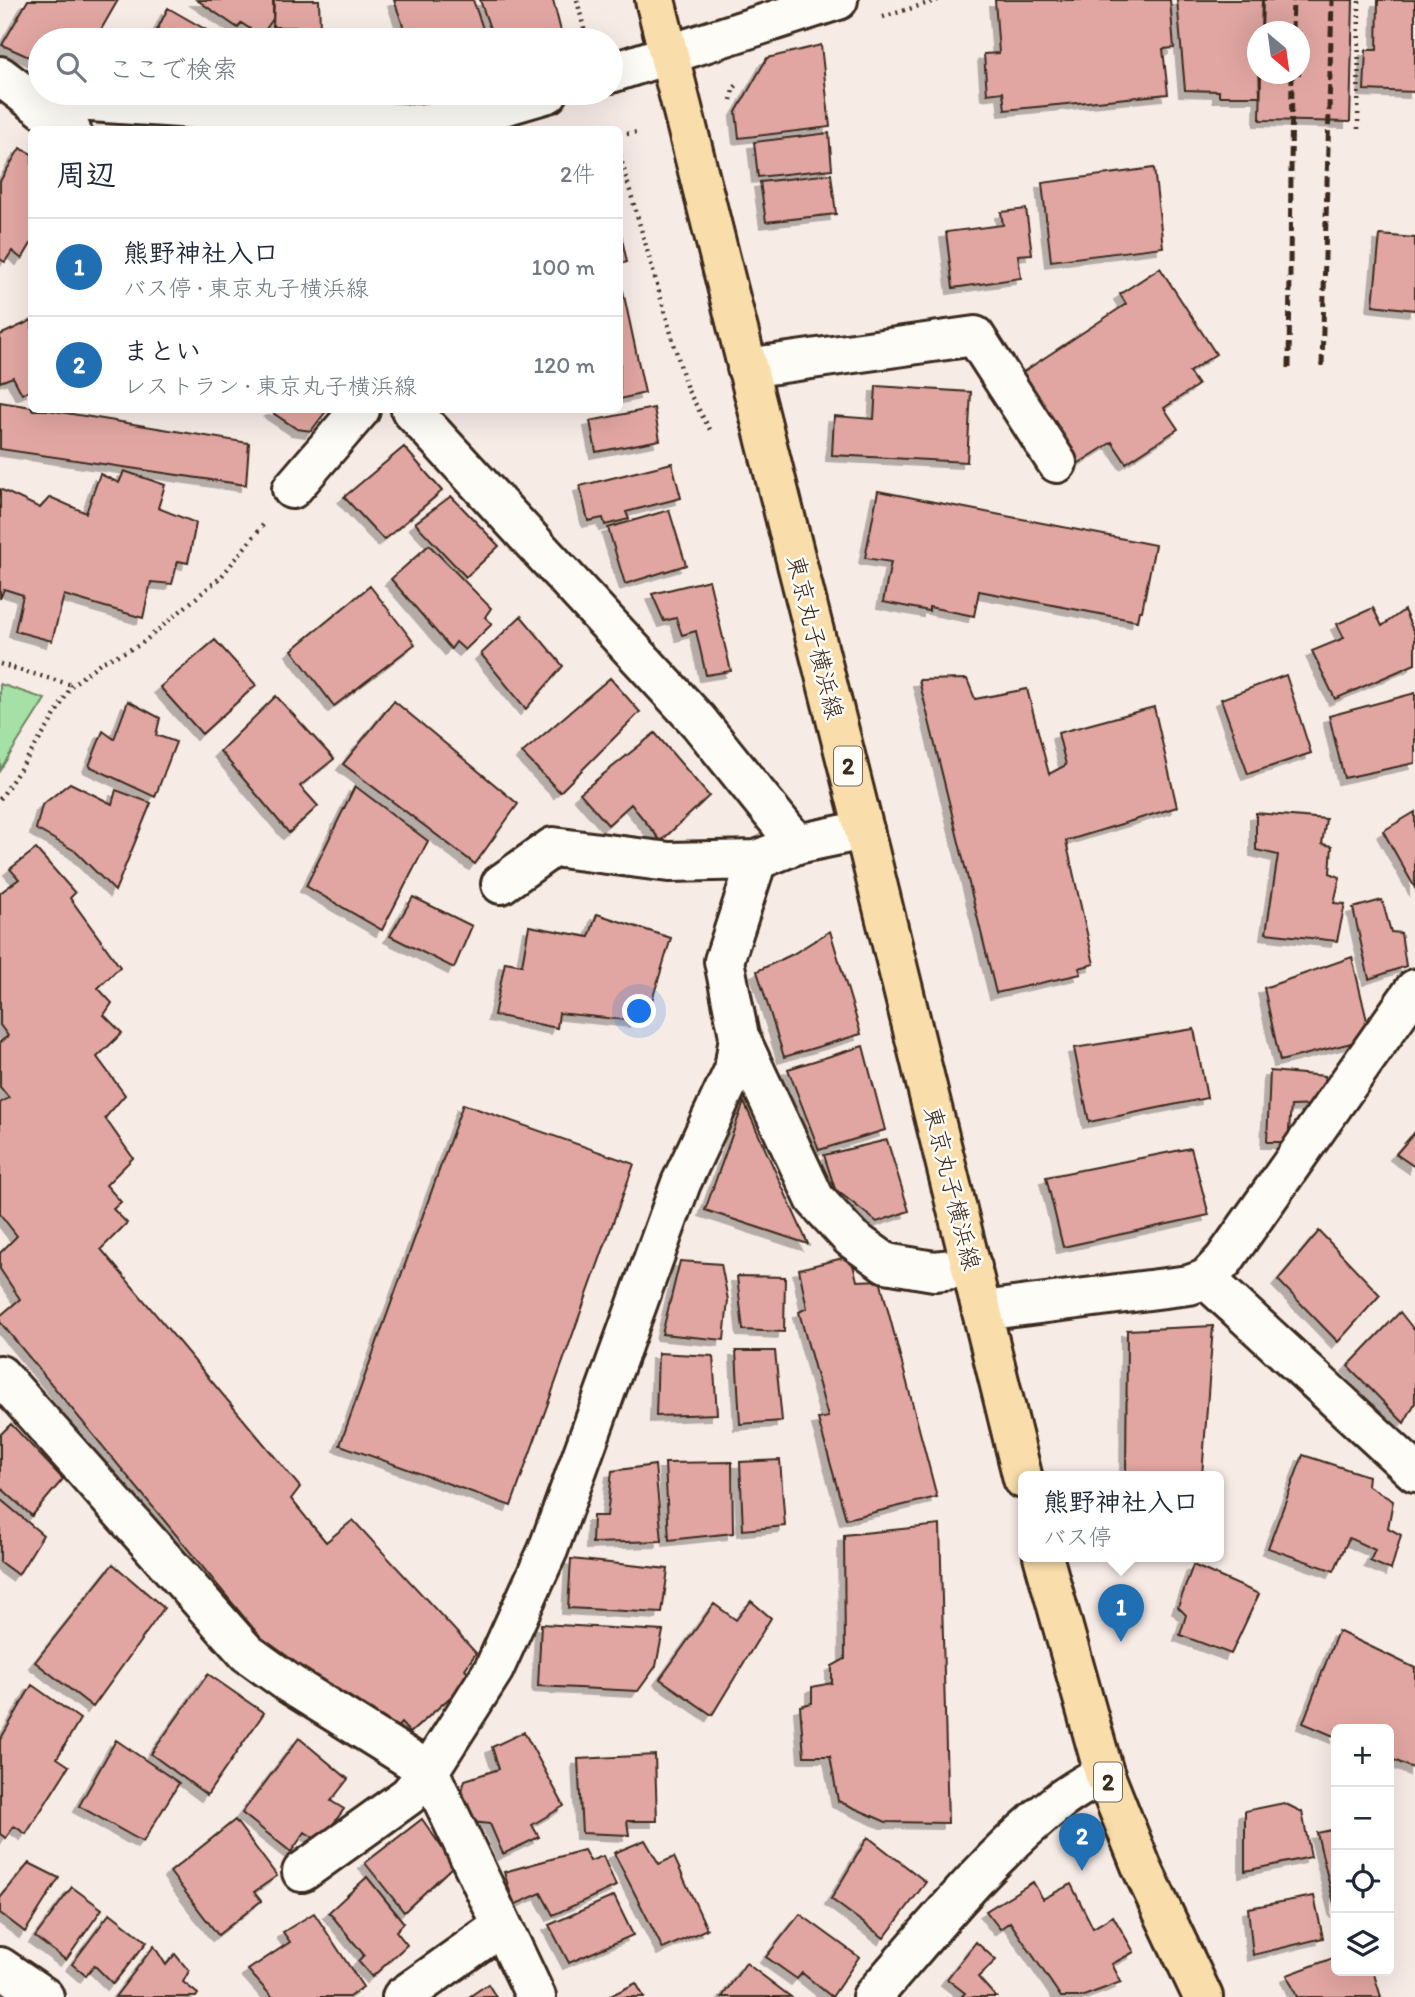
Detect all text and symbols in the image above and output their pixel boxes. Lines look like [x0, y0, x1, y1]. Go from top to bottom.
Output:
north arrow [1247, 21, 1310, 84]
search box [28, 28, 623, 105]
icon: search [52, 48, 90, 86]
text: ここで検索 [108, 53, 238, 85]
text: 周辺 [56, 156, 116, 193]
text: 2件 [560, 160, 595, 188]
text: 熊野神社入口 [123, 237, 279, 269]
text: 1 [74, 253, 84, 281]
text: 100 m [531, 253, 595, 281]
text: バス停 · 東京丸子横浜線 [123, 274, 369, 302]
text: まとい [123, 335, 201, 367]
text: 2 [73, 351, 85, 379]
text: 120 m [534, 351, 595, 379]
text: レストラン · 東京丸子横浜線 [123, 372, 417, 400]
street label: 東京丸子横浜線 [781, 552, 850, 722]
road number: 2 [834, 746, 862, 786]
your location [622, 994, 656, 1028]
street label: 東京丸子横浜線 [918, 1103, 987, 1273]
popup [1018, 1471, 1224, 1562]
text: 熊野神社入口 [1043, 1486, 1199, 1518]
text: バス停 [1043, 1523, 1112, 1551]
pin: 1 [1098, 1584, 1144, 1642]
map controls [1331, 1724, 1394, 1976]
button: + [1331, 1724, 1394, 1787]
road number: 2 [1094, 1763, 1122, 1802]
button: − [1331, 1787, 1394, 1850]
pin: 2 [1059, 1813, 1105, 1871]
button: locate [1331, 1850, 1394, 1913]
button: layers [1331, 1913, 1394, 1976]

